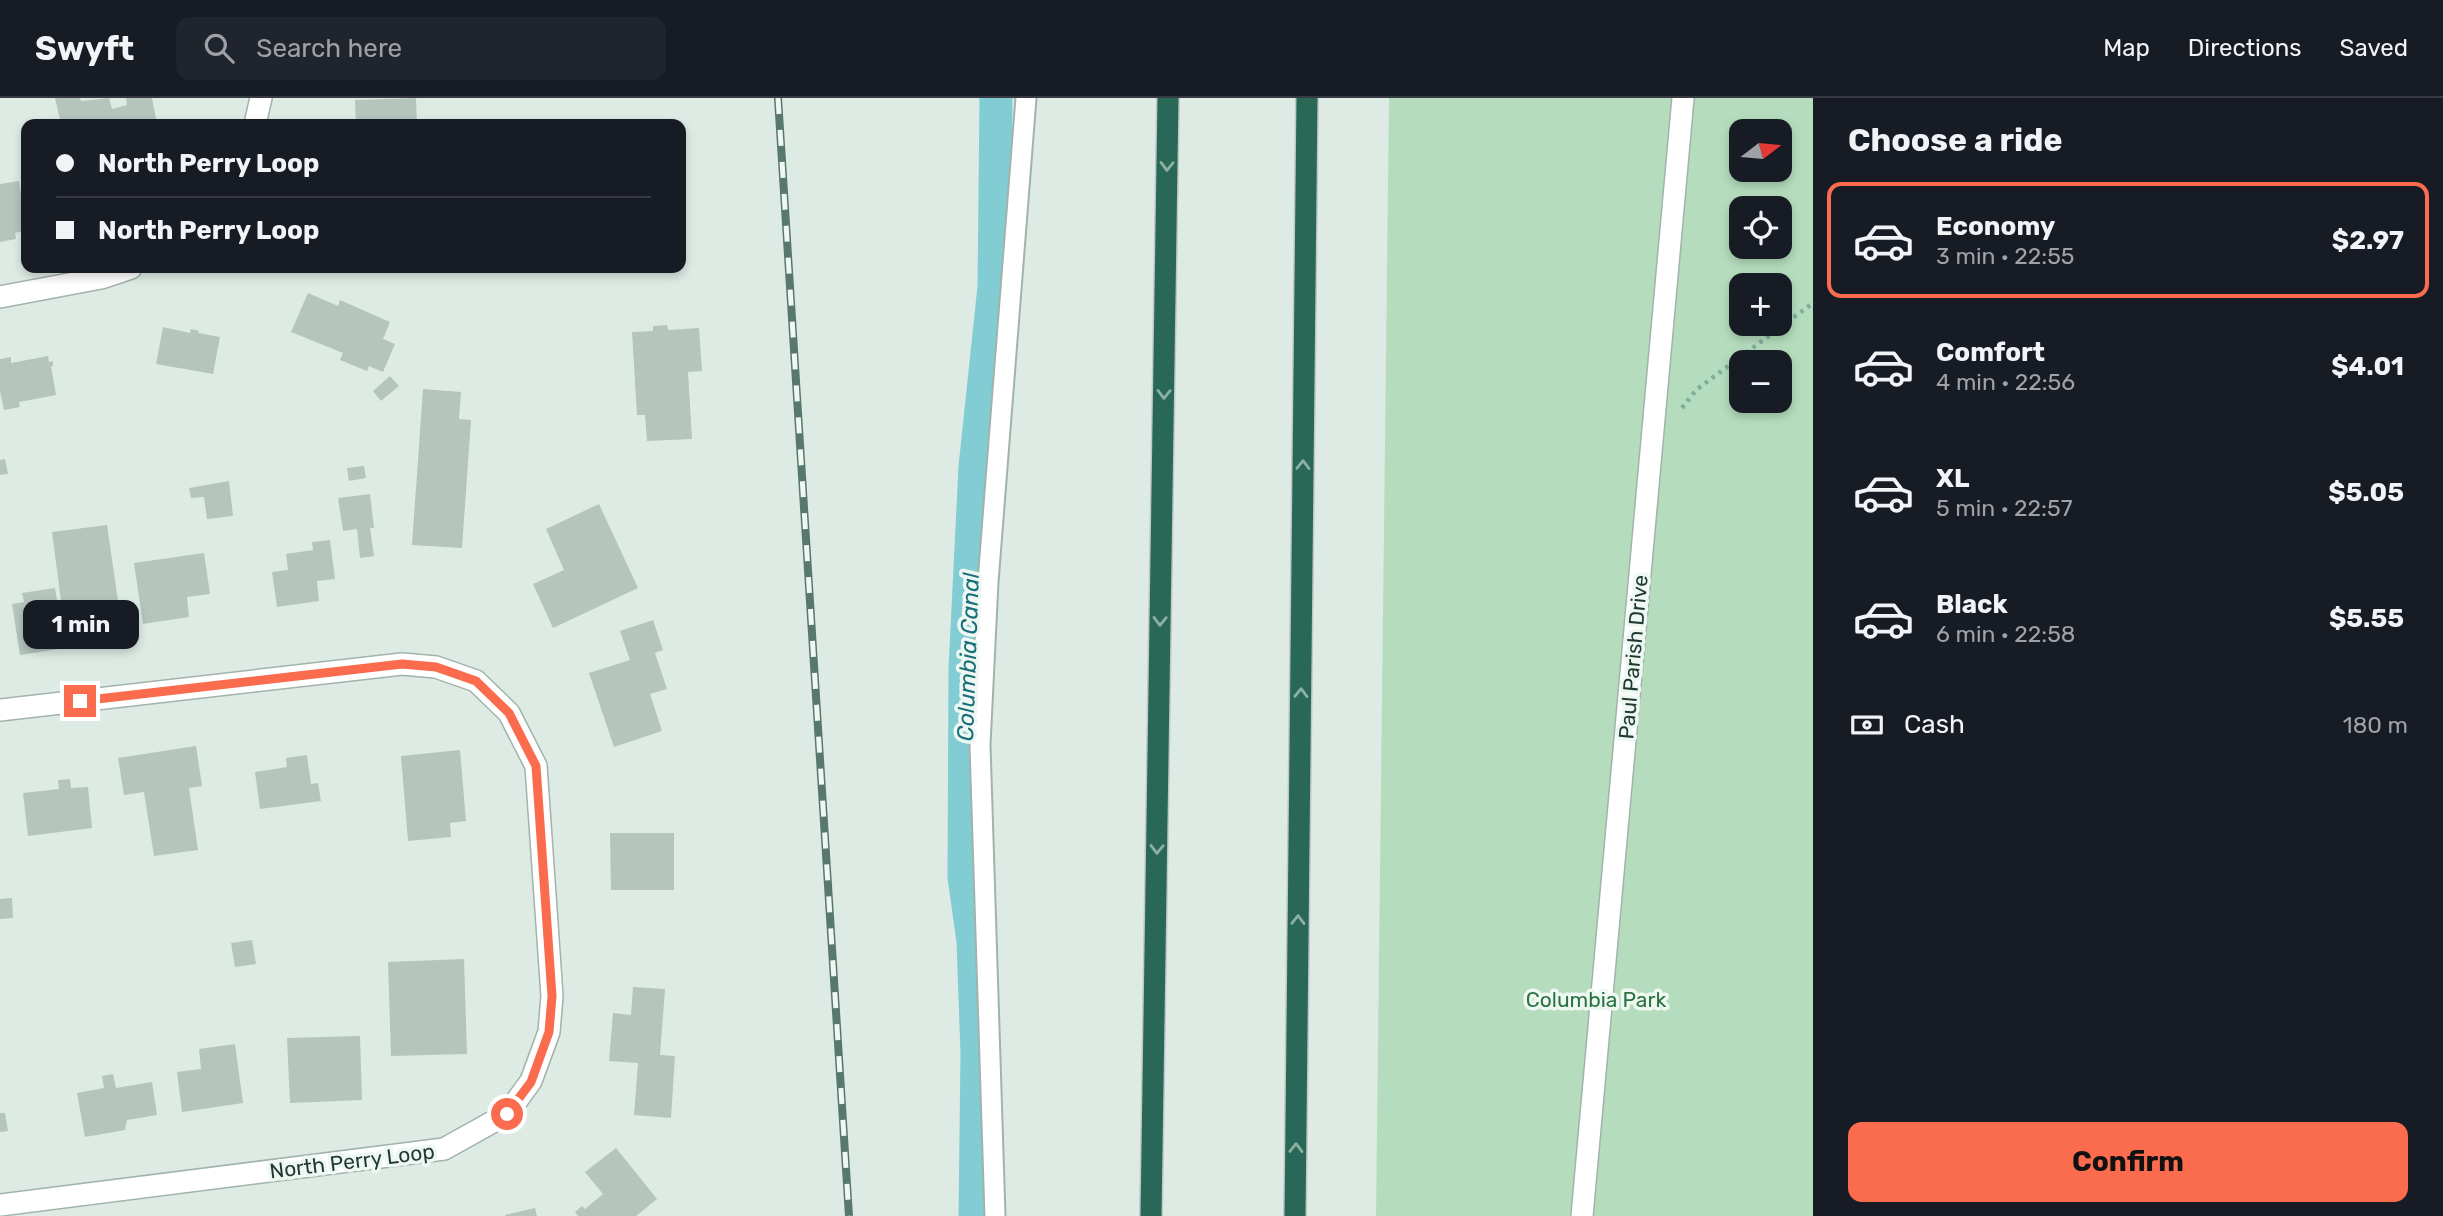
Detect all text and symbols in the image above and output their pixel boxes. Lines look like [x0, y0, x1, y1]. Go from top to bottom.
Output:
search box [176, 17, 666, 80]
text: Swyft [35, 29, 134, 68]
icon: search [200, 29, 238, 67]
text: Search here [256, 33, 402, 64]
text: Map [2103, 34, 2150, 62]
text: Directions [2188, 34, 2301, 62]
text: Saved [2339, 34, 2408, 62]
north arrow [1729, 119, 1792, 182]
map controls [1729, 119, 1792, 413]
text: Choose a ride [1848, 121, 2062, 159]
text: North Perry Loop [98, 148, 319, 179]
one-way arrow [1159, 161, 1175, 172]
button: locate [1729, 196, 1792, 259]
icon: car [1852, 209, 1915, 272]
text: Economy [1936, 211, 2055, 242]
text: North Perry Loop [98, 215, 319, 246]
text: $2.97 [2332, 225, 2404, 256]
text: 3 min · 22:55 [1936, 242, 2074, 270]
button: + [1729, 273, 1792, 336]
icon: car [1852, 335, 1915, 398]
text: Comfort [1936, 337, 2045, 368]
button: − [1729, 350, 1792, 413]
text: $4.01 [2331, 351, 2404, 382]
text: 4 min · 22:56 [1936, 368, 2075, 396]
one-way arrow [1156, 388, 1171, 399]
one-way arrow [1295, 460, 1311, 470]
icon: car [1852, 461, 1915, 524]
text: XL [1936, 463, 1969, 494]
text: $5.05 [2328, 477, 2404, 508]
text: 5 min · 22:57 [1936, 494, 2072, 522]
water label: Columbia Canal [951, 572, 985, 742]
street label: Paul Parish Drive [1613, 574, 1653, 740]
icon: car [1852, 587, 1915, 650]
text: Black [1936, 589, 2008, 620]
callout: 1 min [22, 600, 138, 648]
text: $5.55 [2329, 603, 2404, 634]
text: 1 min [52, 610, 110, 638]
one-way arrow [1152, 616, 1168, 627]
text: 6 min · 22:58 [1936, 620, 2076, 648]
route end [64, 685, 96, 717]
one-way arrow [1293, 687, 1309, 698]
icon: cash [1848, 706, 1886, 744]
text: Cash [1904, 709, 1965, 740]
text: 180 m [2343, 711, 2408, 739]
one-way arrow [1149, 844, 1165, 854]
one-way arrow [1290, 915, 1306, 925]
park label: Columbia Park [1526, 987, 1666, 1012]
route start [491, 1098, 523, 1130]
button: Confirm [1848, 1122, 2408, 1202]
street label: North Perry Loop [268, 1138, 436, 1184]
one-way arrow [1288, 1142, 1304, 1153]

